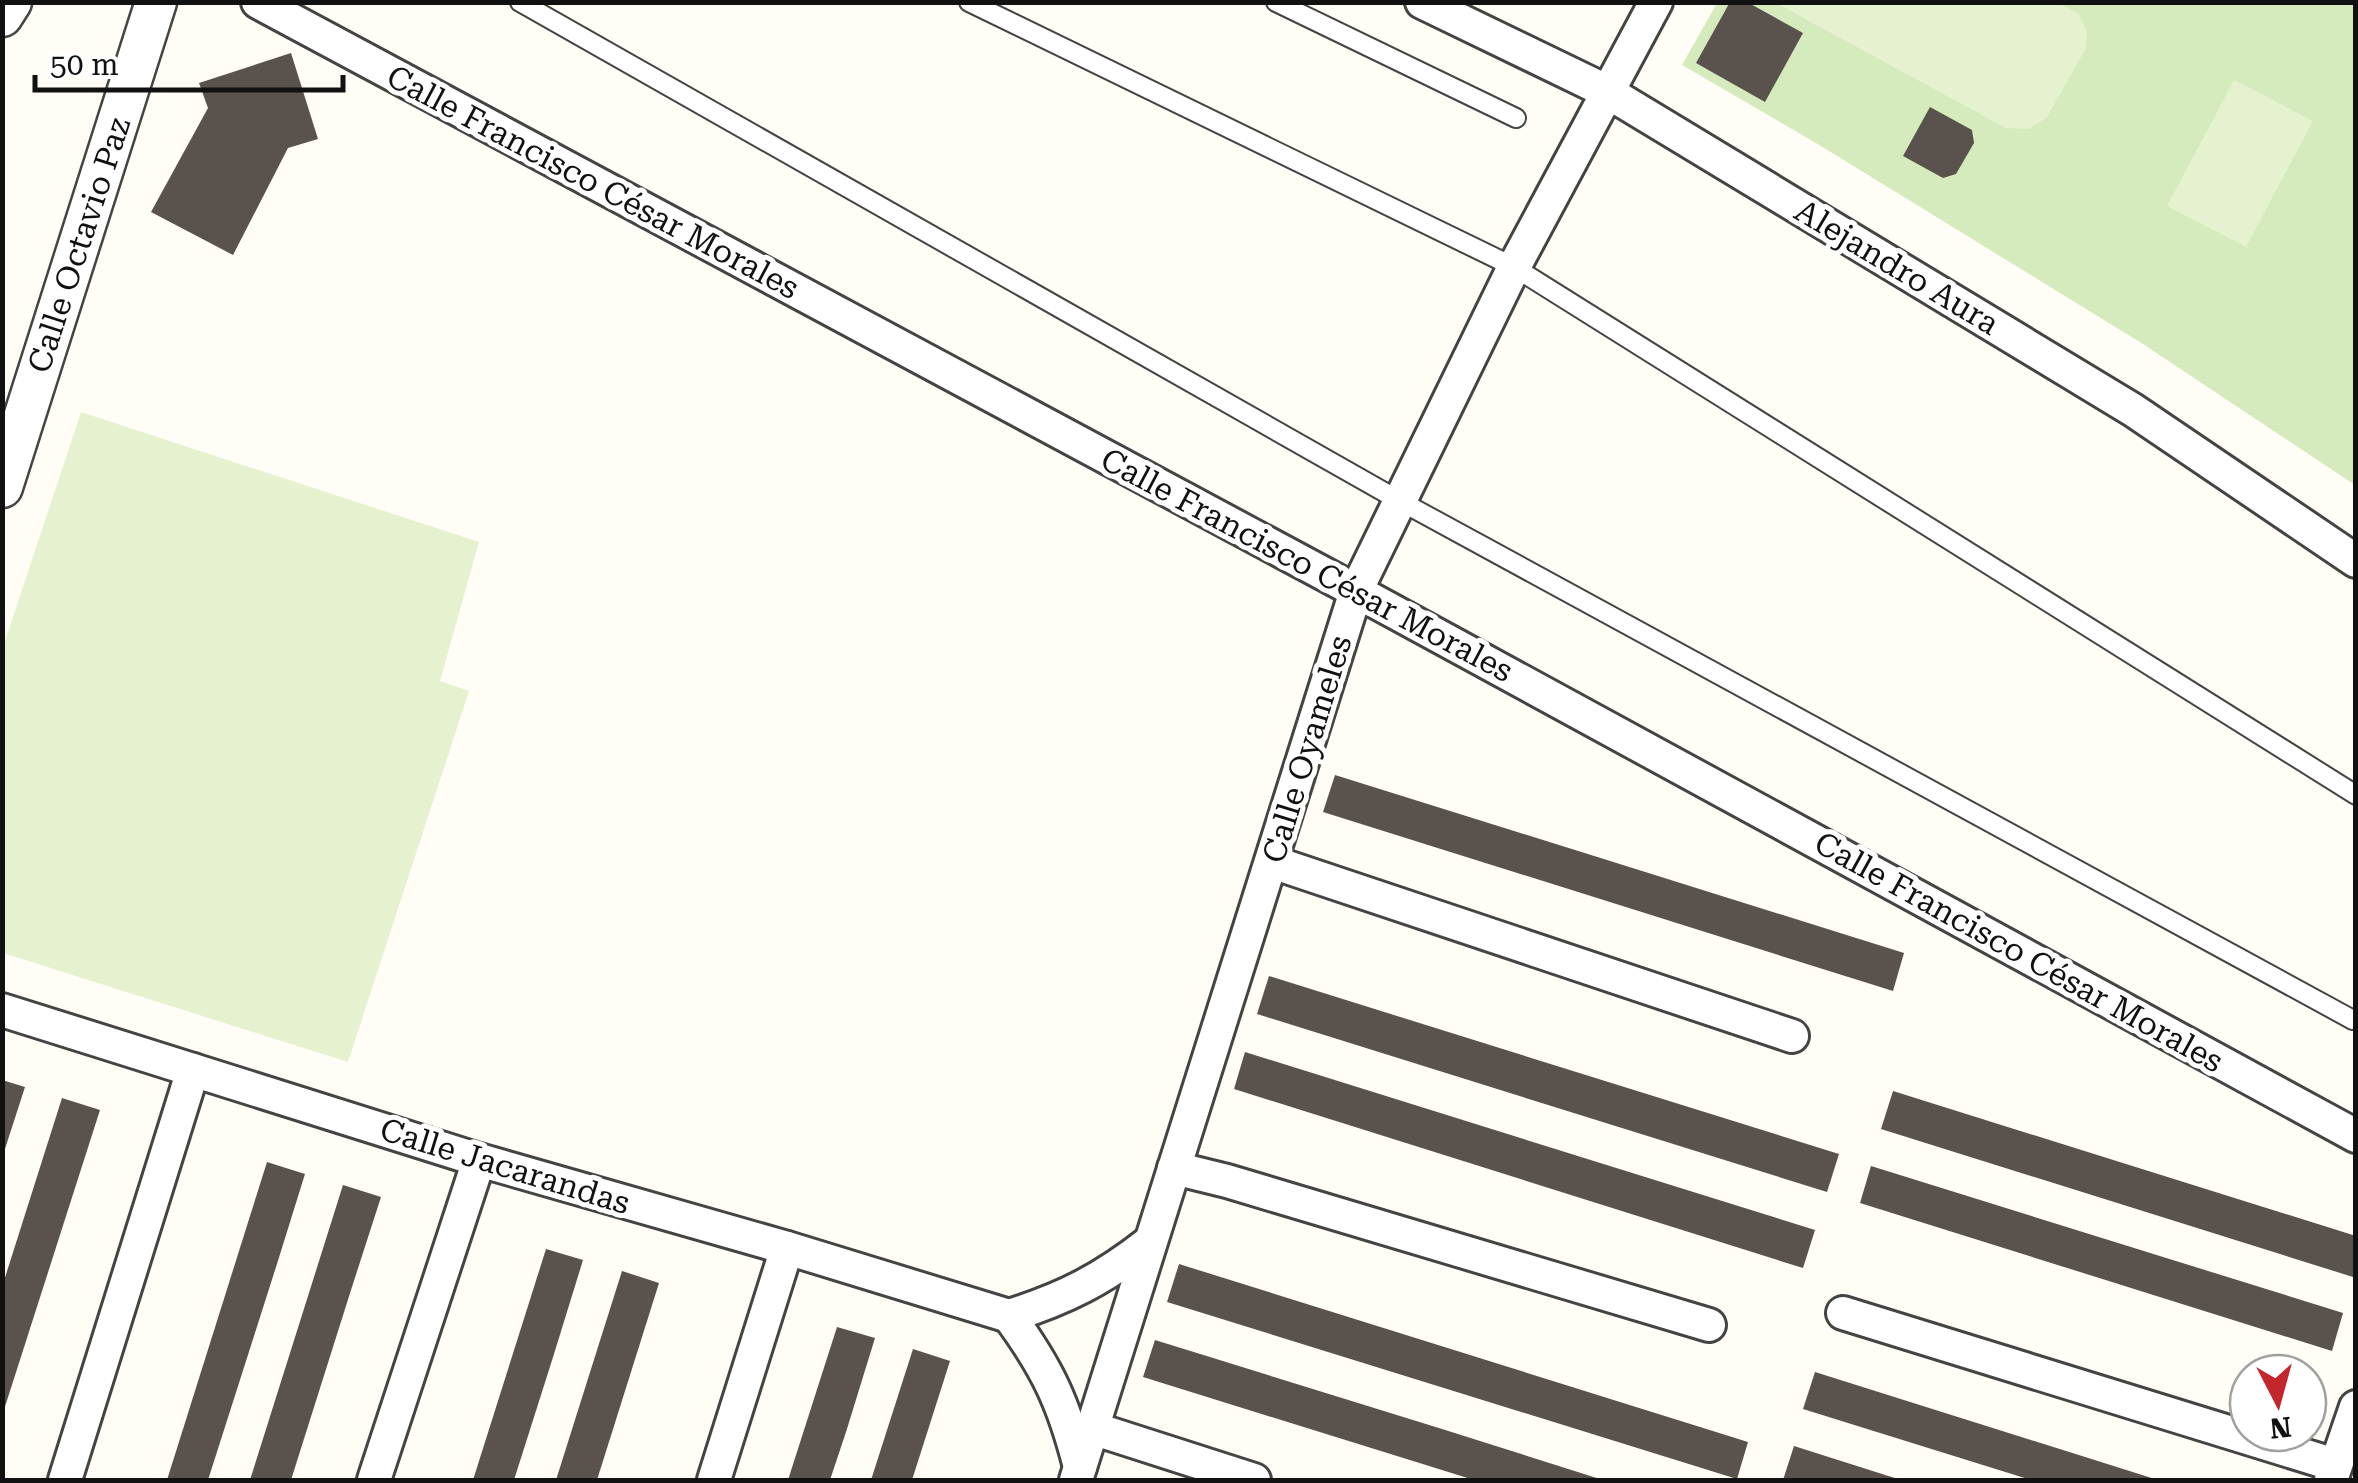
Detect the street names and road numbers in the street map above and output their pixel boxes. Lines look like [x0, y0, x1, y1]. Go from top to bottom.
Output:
street label: Calle Francisco César Morales [380, 57, 806, 307]
street label: Calle Octavio Paz [20, 113, 138, 377]
street label: Alejandro Aura [1788, 191, 2006, 343]
street label: Calle Francisco César Morales [1094, 440, 1520, 690]
street label: Calle Oyameles [1254, 631, 1360, 867]
street label: Calle Francisco César Morales [1808, 824, 2230, 1080]
street label: Calle Jacarandas [376, 1110, 634, 1222]

